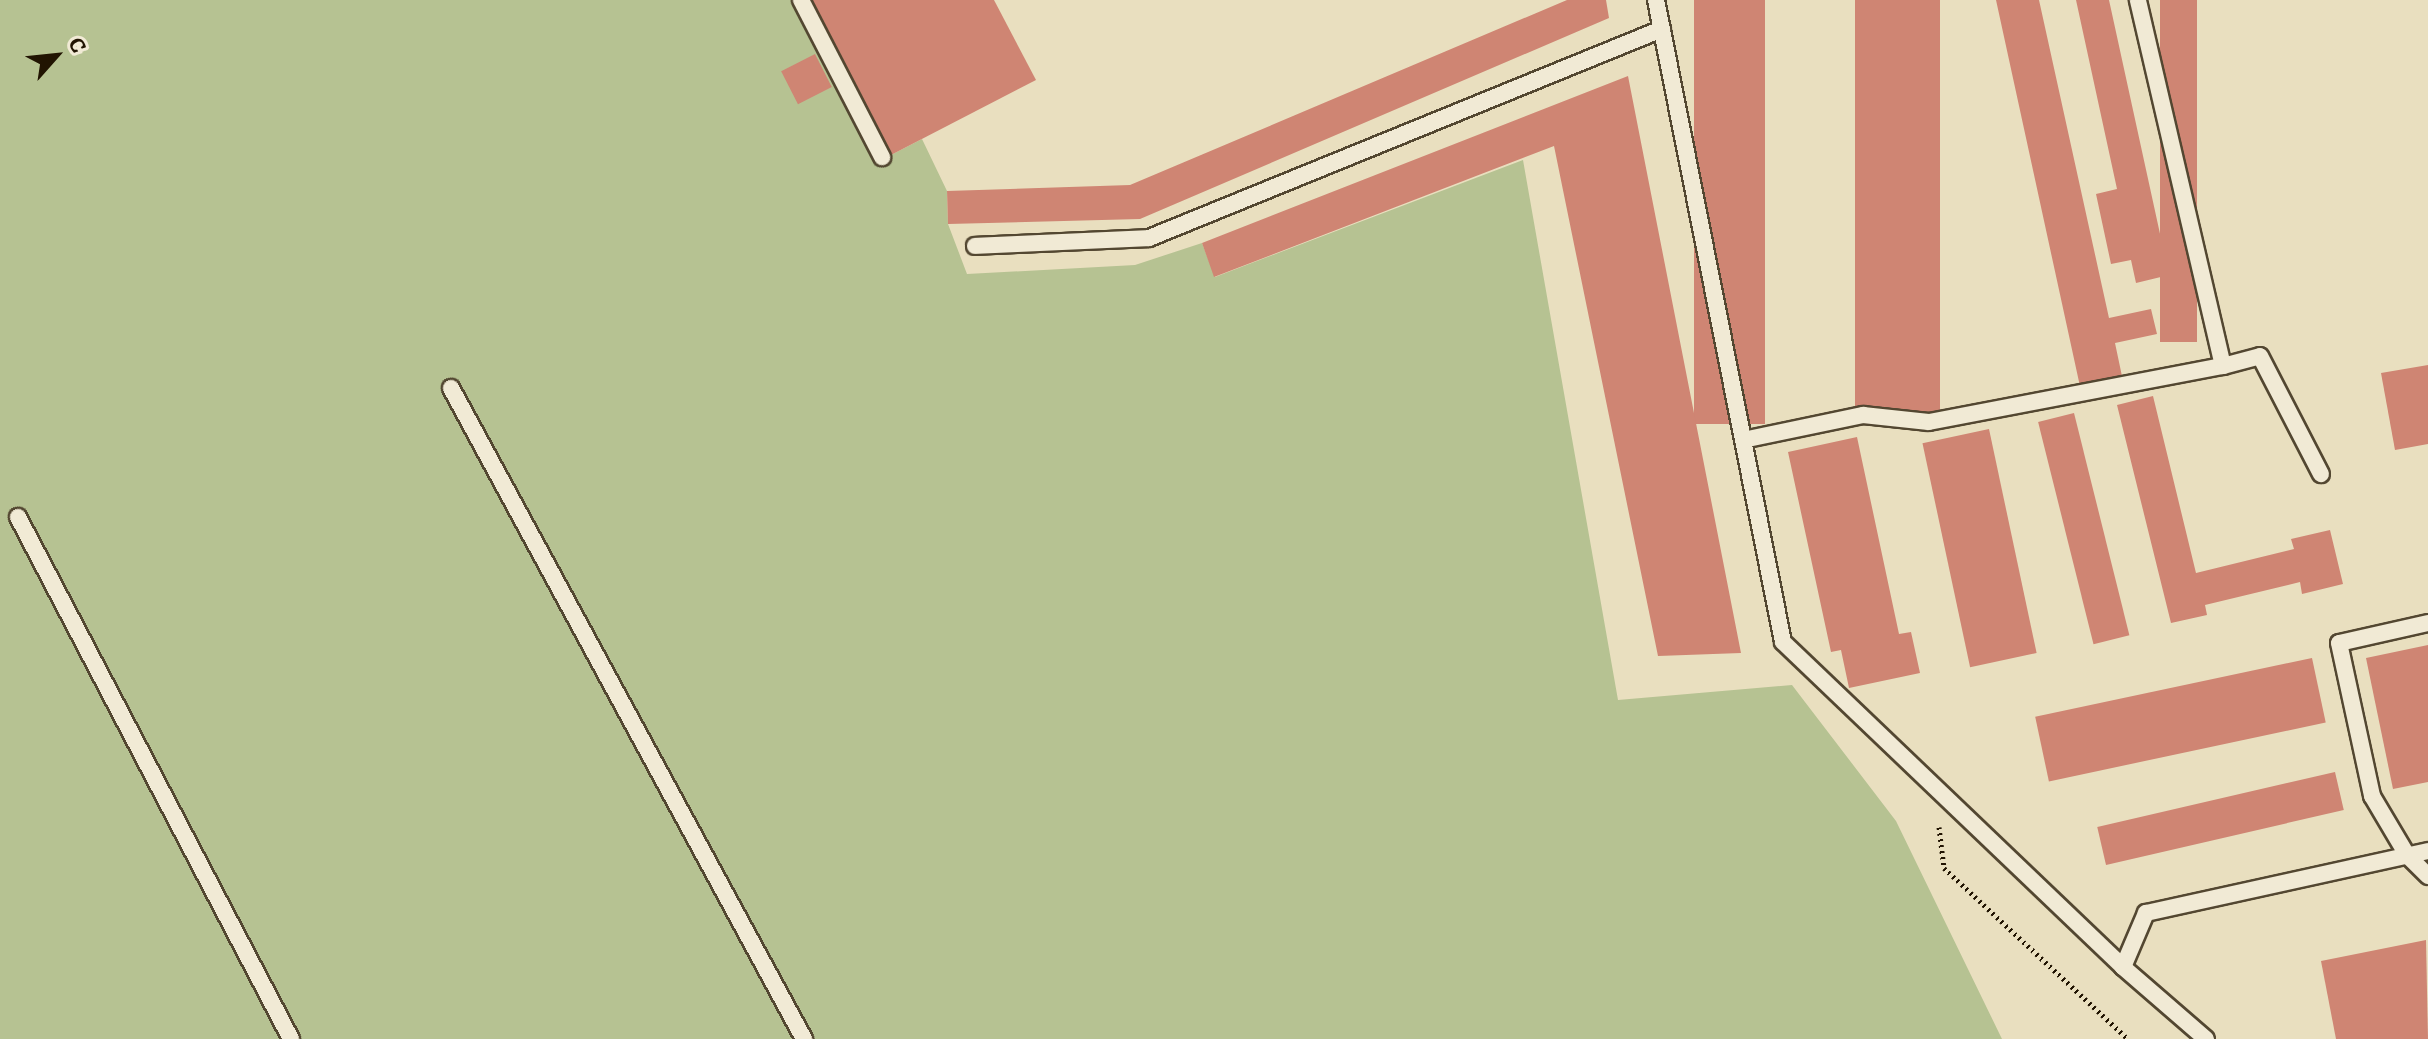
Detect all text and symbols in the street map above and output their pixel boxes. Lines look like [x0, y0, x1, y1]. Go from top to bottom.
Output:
north arrow [16, 16, 96, 96]
text: С [61, 32, 94, 58]

